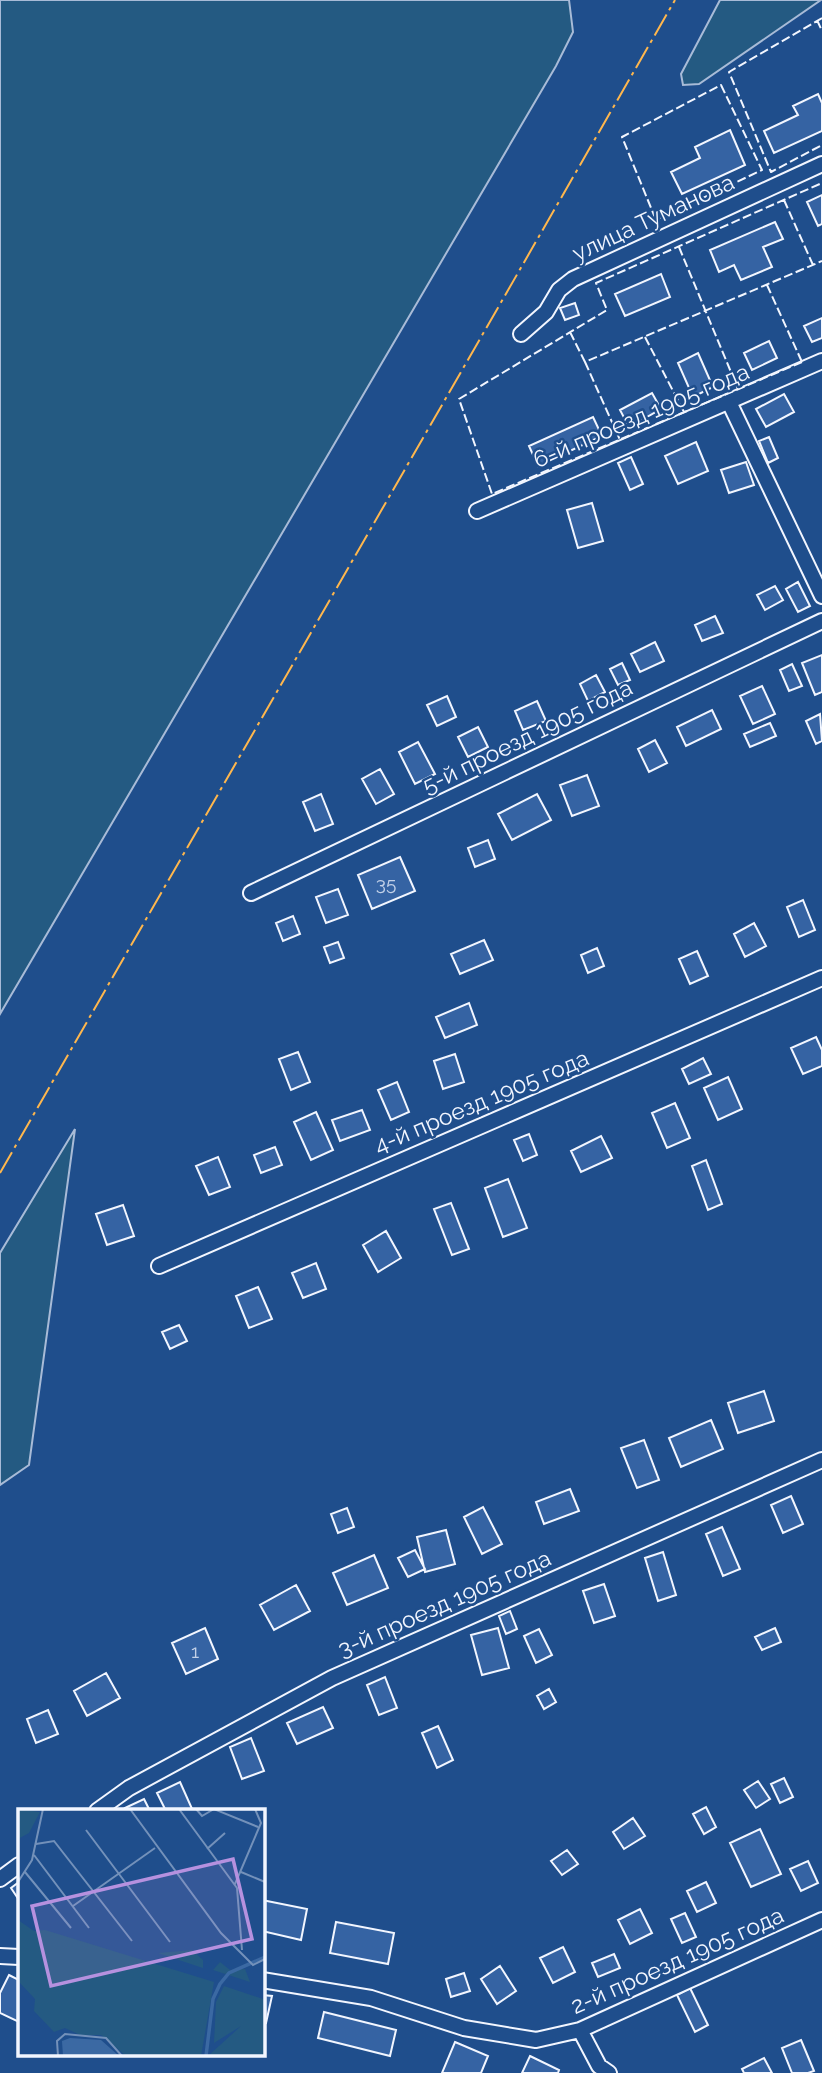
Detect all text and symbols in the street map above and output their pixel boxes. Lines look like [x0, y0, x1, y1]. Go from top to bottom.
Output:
street label: улица Туманова [568, 168, 738, 266]
street label: 6-й проезд 1905 года [529, 357, 753, 473]
street label: 5-й проезд 1905 года [417, 673, 637, 799]
house number: 35 [376, 872, 396, 894]
street label: 4-й проезд 1905 года [370, 1044, 592, 1158]
street label: 3-й проезд 1905 года [333, 1544, 555, 1662]
house number: 1 [191, 1640, 199, 1662]
inset map [18, 1809, 264, 2056]
street label: 2-й проезд 1905 года [566, 1901, 788, 2019]

